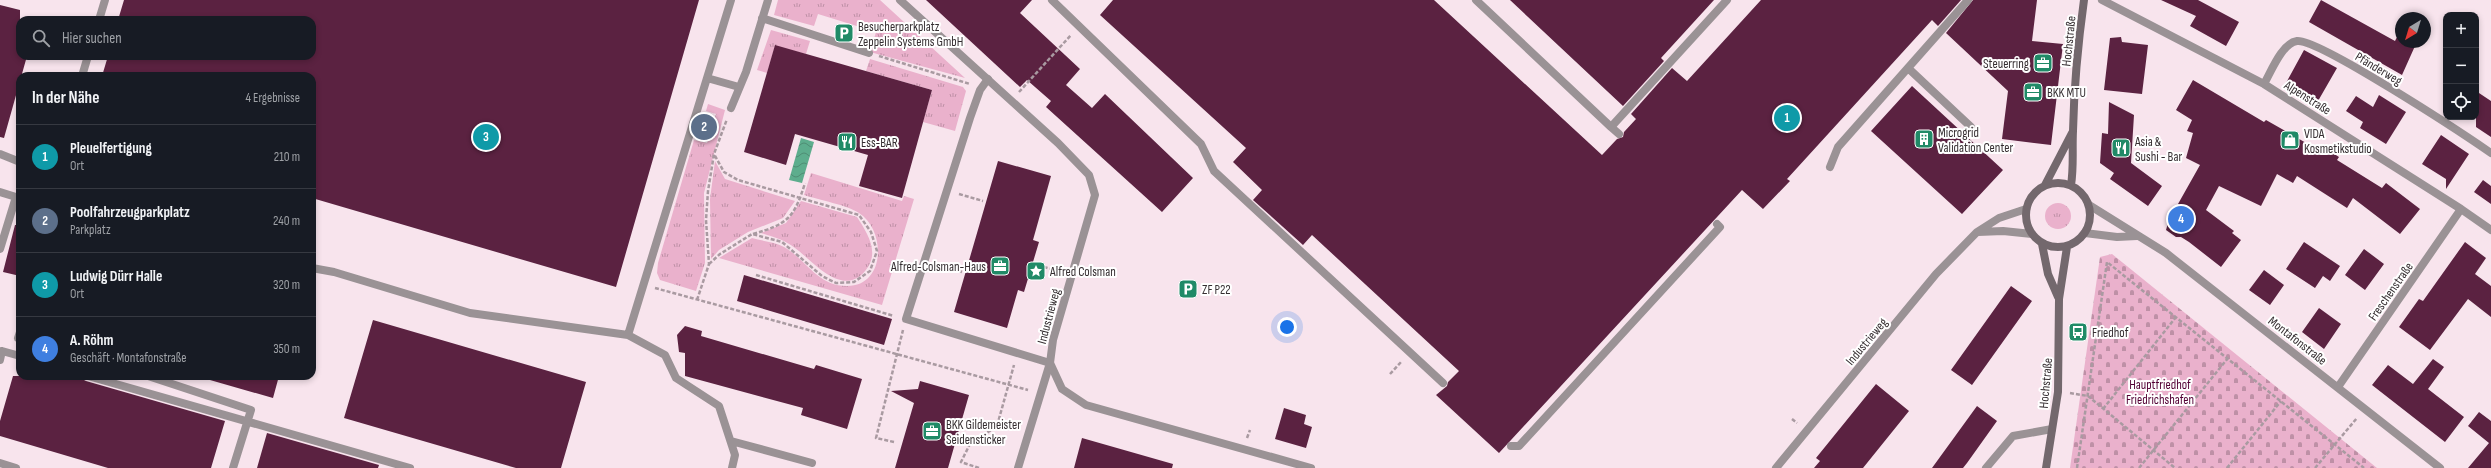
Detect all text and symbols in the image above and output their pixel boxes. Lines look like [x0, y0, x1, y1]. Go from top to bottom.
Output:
north arrow [2395, 12, 2431, 48]
map controls [2443, 12, 2479, 120]
button: + [2443, 12, 2479, 48]
street label: Hochstraße [2058, 15, 2080, 67]
search box [16, 16, 316, 60]
place label: Besucherparkplatz Zeppelin Systems GmbH [858, 19, 963, 50]
parking icon: Besucherparkplatz Zeppelin Systems GmbH [833, 22, 855, 44]
icon: search [30, 27, 52, 49]
text: Hier suchen [62, 29, 122, 48]
button: − [2443, 48, 2479, 84]
street label: Pfänderweg [2352, 49, 2405, 89]
office icon: Steuerring [2032, 52, 2054, 74]
place label: Steuerring [1983, 56, 2029, 72]
street label: Alpenstraße [2280, 77, 2334, 118]
office icon: BKK MTU [2022, 81, 2044, 103]
button: locate [2443, 84, 2479, 120]
place label: BKK MTU [2047, 85, 2086, 101]
text: In der Nähe [32, 88, 99, 108]
text: 4 Ergebnisse [246, 90, 300, 106]
pin: 1 [1774, 103, 1800, 133]
pin: 2 [691, 112, 717, 142]
pin: 3 [473, 122, 499, 152]
place label: Microgrid Validation Center [1938, 125, 2014, 156]
place label: VIDA Kosmetikstudio [2304, 126, 2372, 157]
building icon: Microgrid Validation Center [1913, 128, 1935, 150]
shop icon: VIDA Kosmetikstudio [2279, 129, 2301, 151]
restaurant icon: Ess-BAR [836, 131, 858, 153]
place label: Asia & Sushi - Bar [2134, 134, 2182, 165]
place label: Ess-BAR [861, 135, 898, 151]
restaurant icon: Asia & Sushi - Bar [2110, 137, 2132, 159]
text: Pleuelfertigung [70, 139, 152, 158]
text: 1 [42, 149, 48, 165]
text: 210 m [274, 149, 300, 165]
text: Ort [70, 158, 84, 174]
text: Poolfahrzeugparkplatz [70, 203, 190, 222]
pin: 4 [2168, 204, 2194, 234]
text: 2 [42, 213, 48, 229]
text: 240 m [273, 213, 300, 229]
text: Parkplatz [70, 222, 111, 238]
office icon: Alfred-Colsman-Haus [989, 255, 1011, 277]
place label: Alfred-Colsman-Haus [890, 259, 986, 275]
street label: Freschenstraße [2365, 259, 2417, 324]
place icon: Alfred Colsman [1025, 260, 1047, 282]
place label: Alfred Colsman [1049, 264, 1116, 280]
text: Ludwig Dürr Halle [70, 267, 162, 286]
text: 3 [42, 277, 48, 293]
text: 320 m [273, 277, 300, 293]
parking icon: ZF P22 [1177, 278, 1199, 300]
place label: ZF P22 [1202, 282, 1231, 298]
text: Ort [70, 286, 84, 302]
street label: Industrieweg [1034, 287, 1064, 346]
street label: Montafonstraße [2265, 313, 2330, 369]
street label: Industrieweg [1842, 315, 1891, 368]
your location [1277, 317, 1297, 337]
bus stop icon: Friedhof [2067, 321, 2089, 343]
place label: Friedhof [2092, 325, 2129, 341]
text: A. Röhm [70, 331, 113, 350]
text: 4 [42, 341, 48, 357]
text: 350 m [273, 341, 300, 357]
text: Geschäft · Montafonstraße [70, 350, 187, 366]
street label: Hochstraße [2036, 357, 2056, 409]
park label: Hauptfriedhof Friedrichshafen [2126, 377, 2194, 408]
place label: BKK Gildemeister Seidensticker [946, 417, 1021, 448]
office icon: BKK Gildemeister Seidensticker [921, 420, 943, 442]

